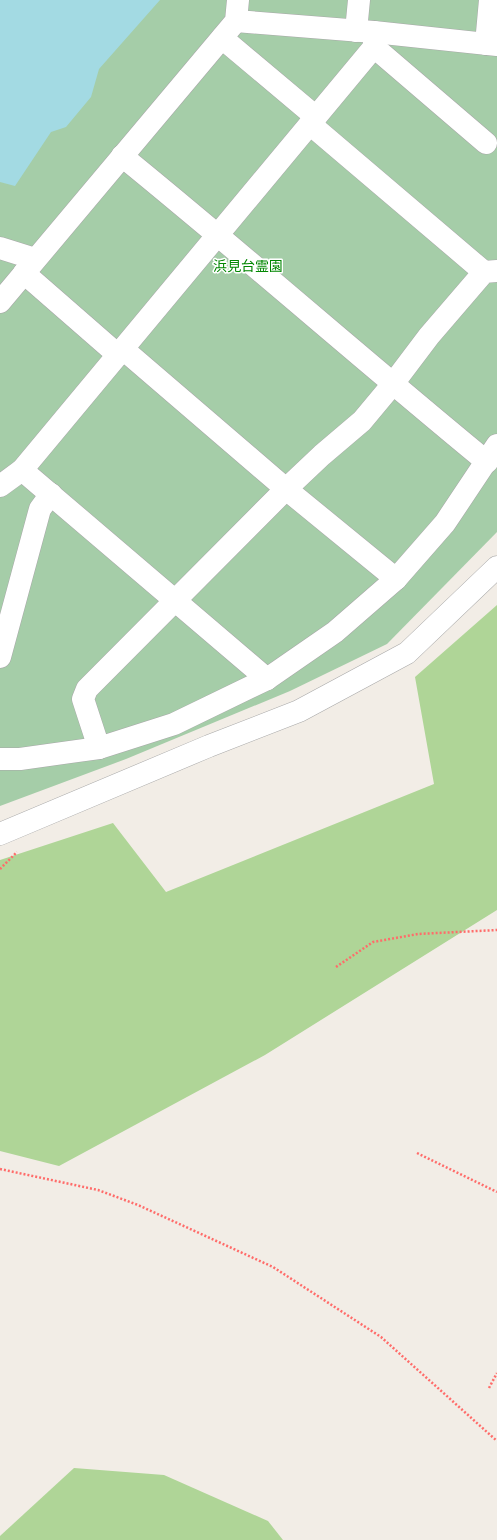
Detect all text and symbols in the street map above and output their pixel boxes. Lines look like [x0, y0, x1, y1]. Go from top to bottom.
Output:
park label: 浜見台霊園 [213, 257, 283, 275]

